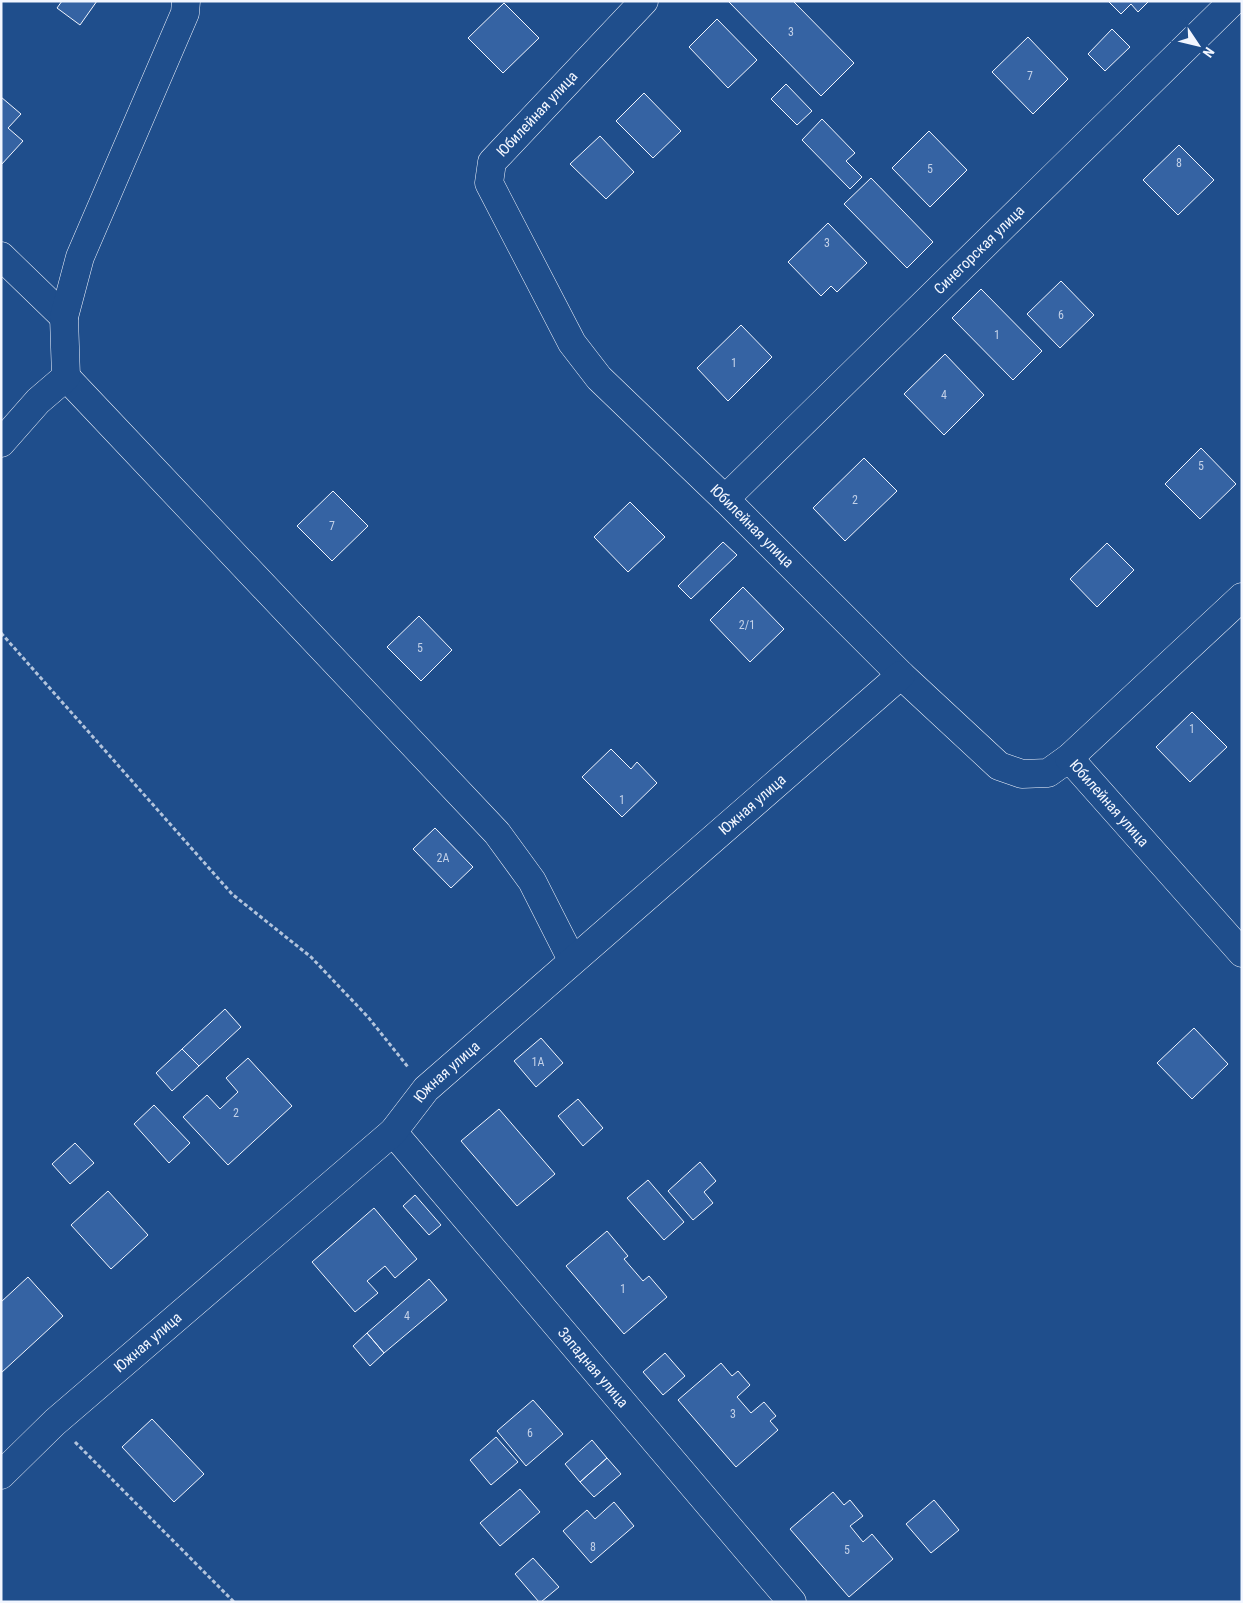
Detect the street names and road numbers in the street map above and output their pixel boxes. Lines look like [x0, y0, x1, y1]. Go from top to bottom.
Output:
street label: Юбилейная улица [493, 67, 581, 161]
street label: Синегорская улица [930, 202, 1028, 298]
street label: Юбилейная улица [707, 481, 797, 571]
street label: Юбилейная улица [1066, 756, 1152, 850]
street label: Южная улица [715, 771, 790, 839]
street label: Южная улица [410, 1037, 483, 1106]
street label: Южная улица [110, 1308, 185, 1376]
street label: Западная улица [554, 1324, 632, 1411]

